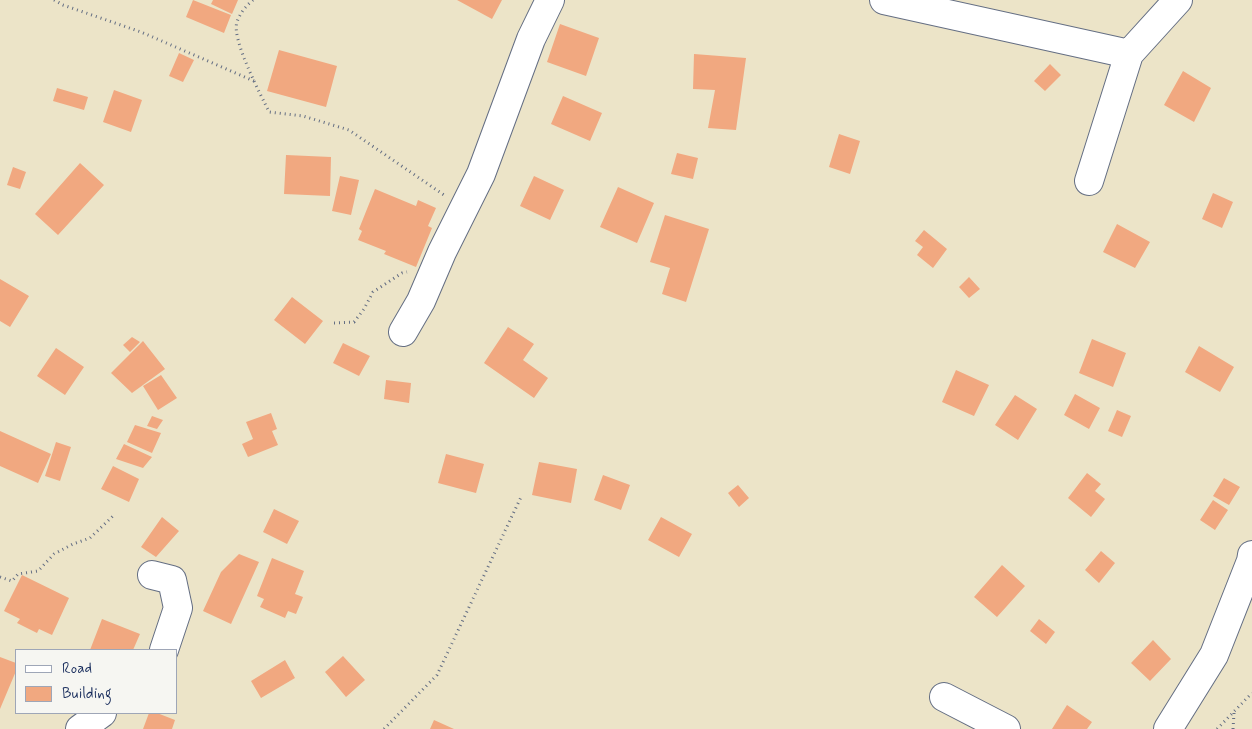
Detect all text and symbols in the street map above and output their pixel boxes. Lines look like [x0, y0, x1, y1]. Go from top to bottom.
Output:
legend [15, 649, 178, 714]
text: Road [62, 659, 92, 679]
text: Building [62, 684, 112, 704]

